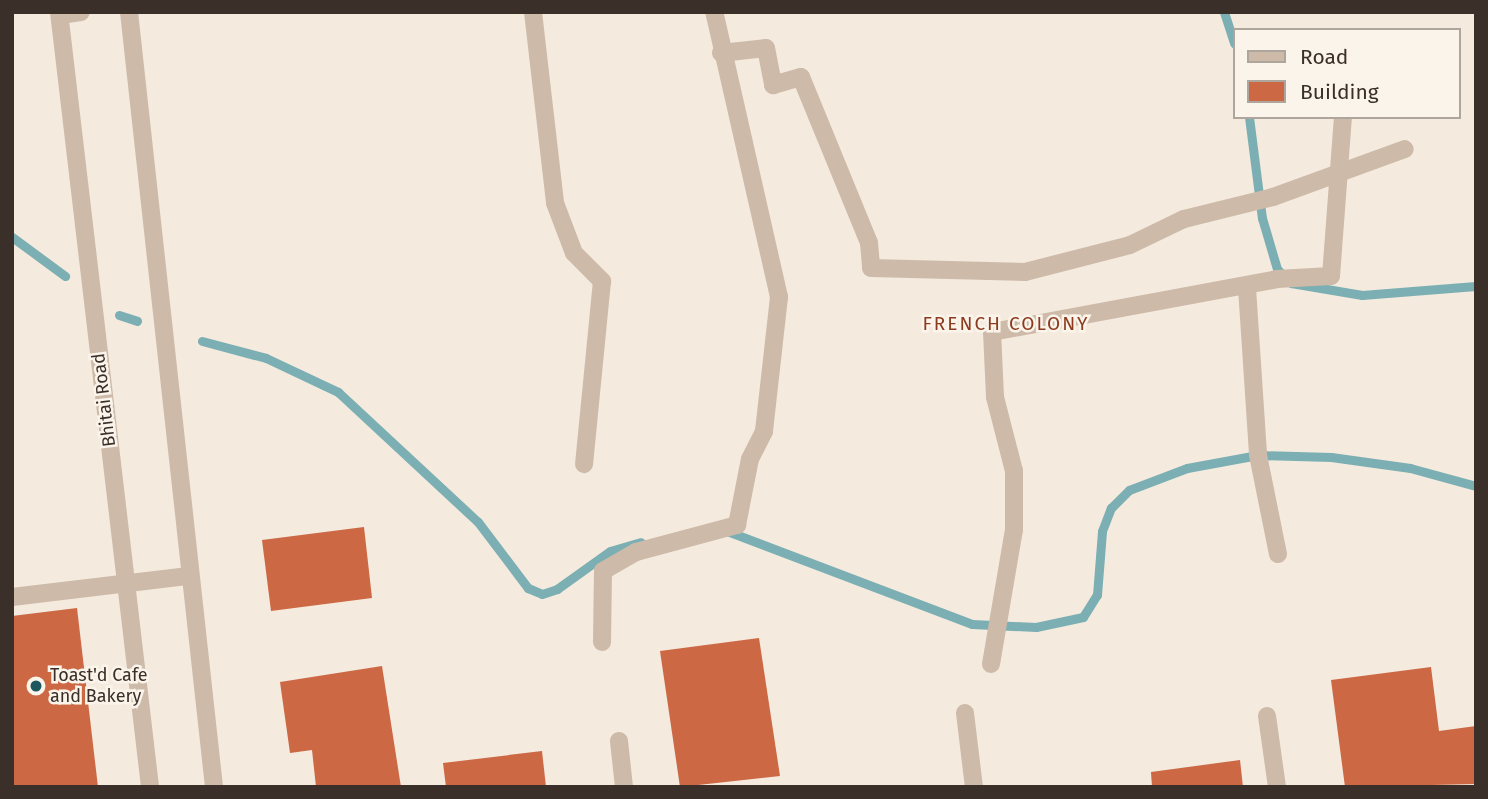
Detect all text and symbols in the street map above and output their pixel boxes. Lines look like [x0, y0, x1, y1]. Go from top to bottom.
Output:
legend [1232, 28, 1460, 119]
text: Road [1300, 44, 1348, 70]
text: Building [1300, 79, 1379, 105]
district label: FRENCH COLONY [924, 313, 1088, 335]
street label: Bhitai Road [88, 352, 120, 448]
place label: Toast'd Cafe and Bakery [50, 665, 148, 708]
marker: Toast'd Cafe and Bakery [28, 678, 44, 694]

